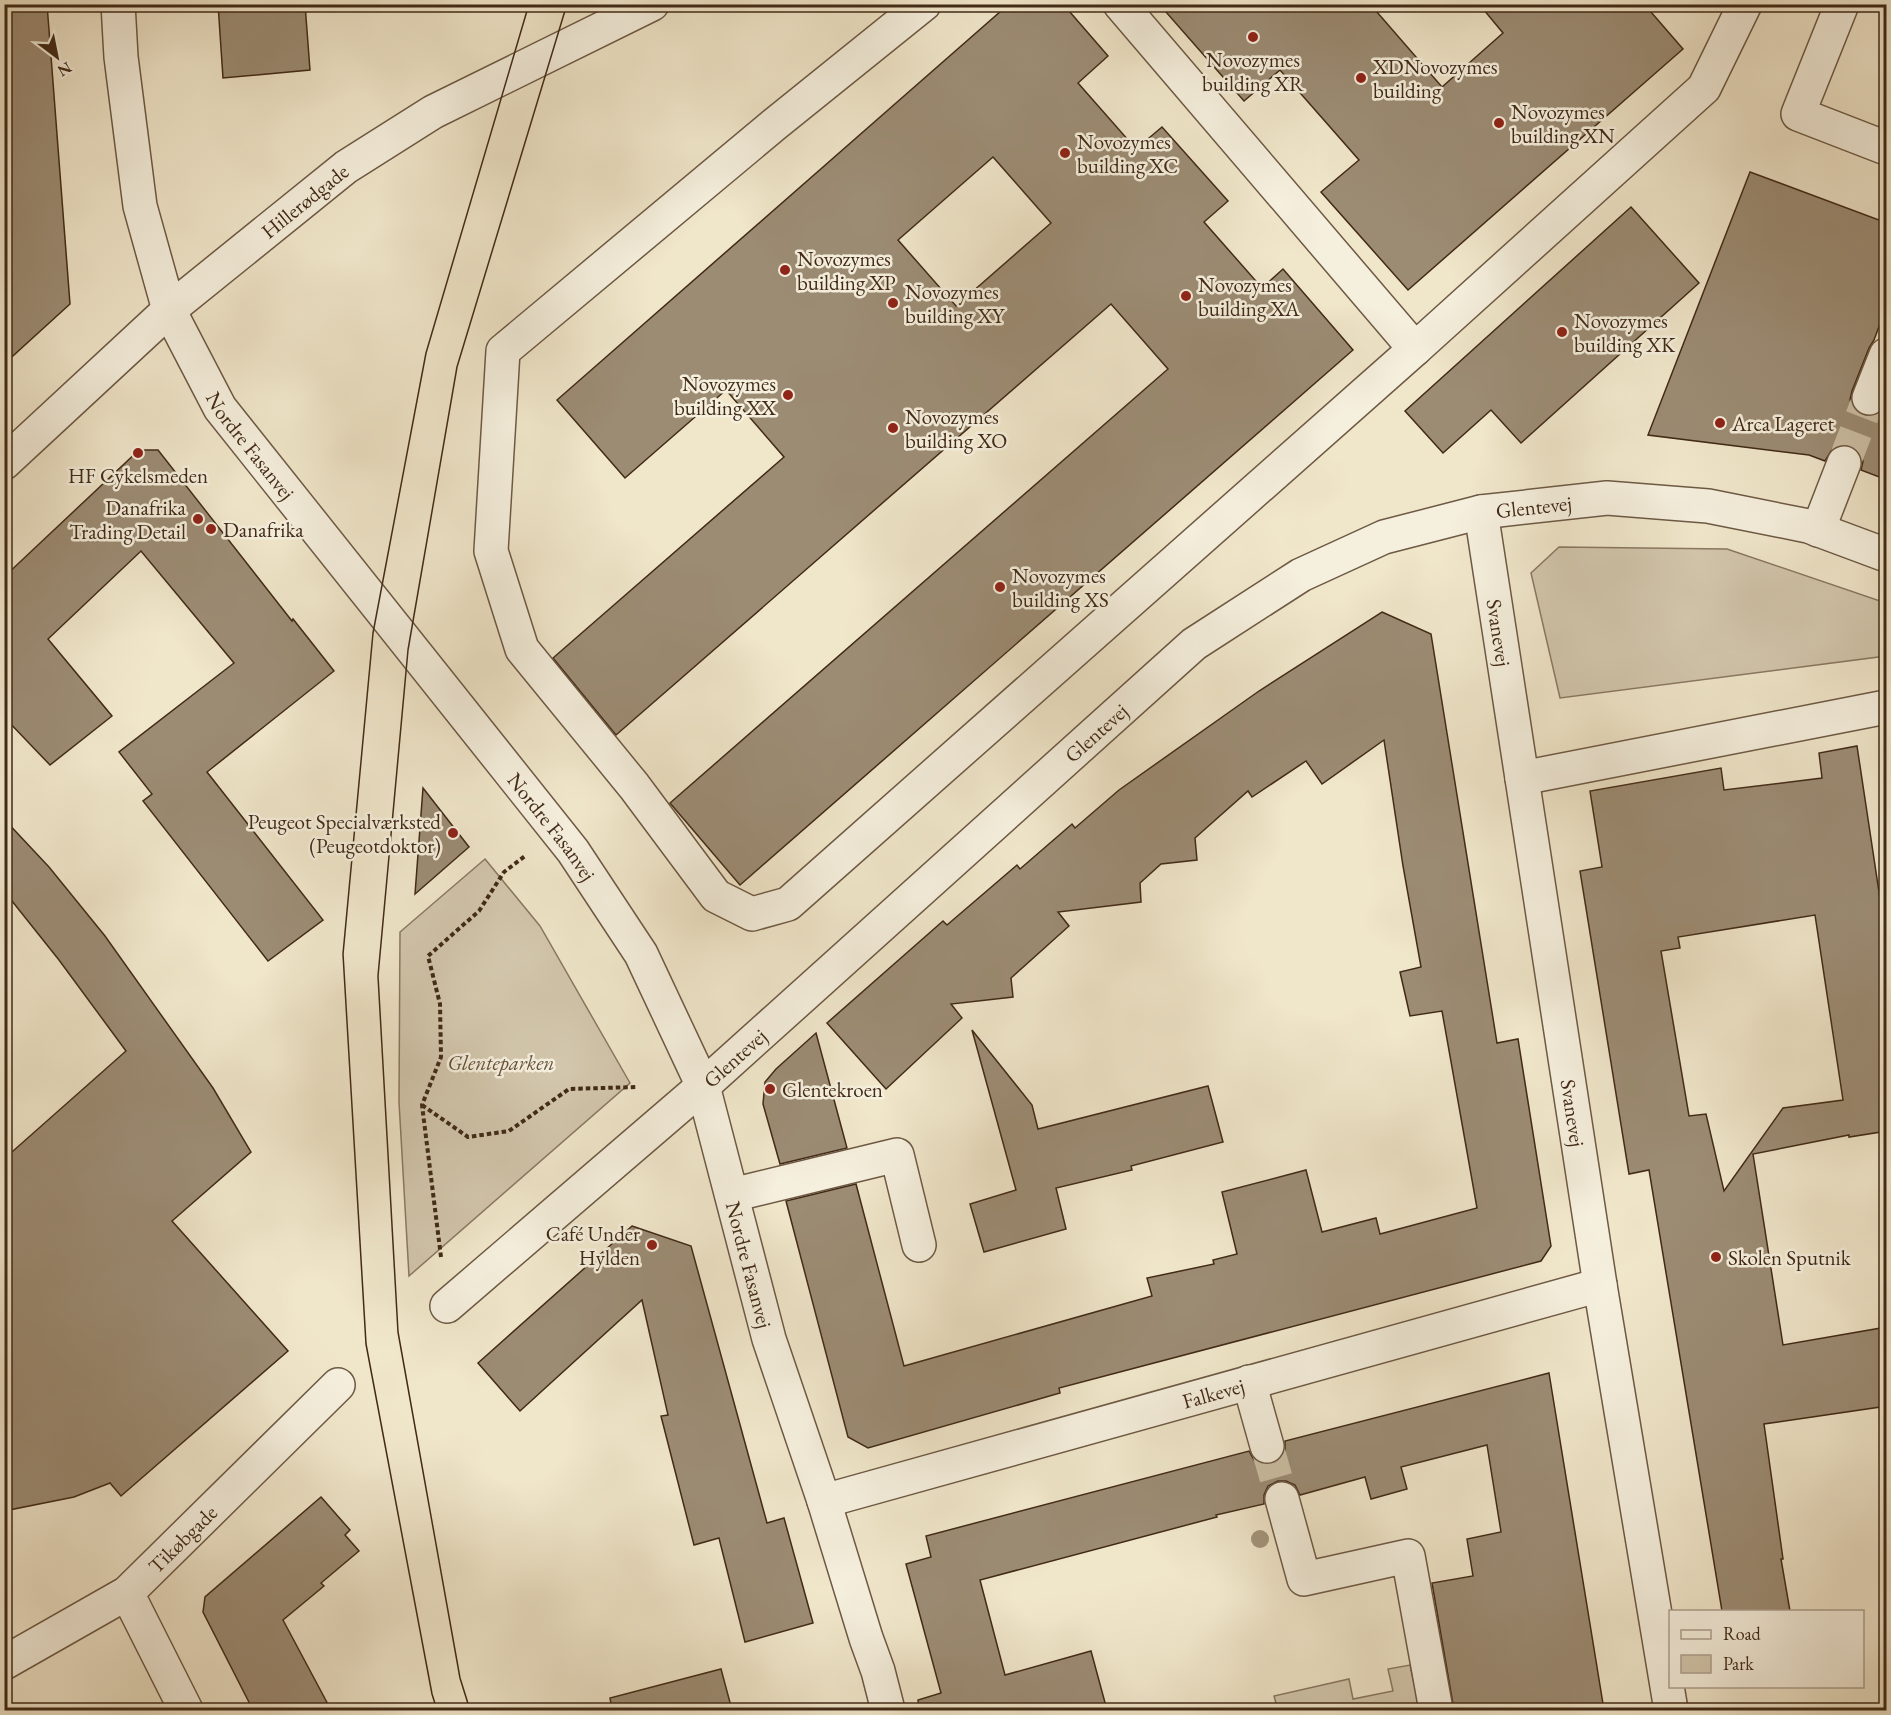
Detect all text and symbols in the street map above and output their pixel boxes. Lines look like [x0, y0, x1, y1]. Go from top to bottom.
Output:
north arrow [27, 27, 87, 87]
marker: Novozymes building XR [1246, 30, 1260, 44]
place label: Novozymes building XR [1202, 46, 1305, 97]
place label: XDNovozymes building [1372, 53, 1498, 104]
text: N [54, 57, 76, 82]
marker: XDNovozymes building [1354, 71, 1368, 85]
place label: Novozymes building XN [1511, 98, 1615, 149]
marker: Novozymes building XN [1492, 116, 1506, 130]
place label: Novozymes building XC [1077, 128, 1178, 179]
marker: Novozymes building XC [1058, 146, 1072, 160]
street label: Hillerødgade [255, 157, 354, 244]
place label: Novozymes building XP [797, 245, 896, 296]
marker: Novozymes building XP [778, 263, 792, 277]
place label: Novozymes building XA [1198, 271, 1300, 322]
place label: Novozymes building XY [905, 278, 1006, 329]
marker: Novozymes building XA [1179, 289, 1193, 303]
marker: Novozymes building XY [886, 296, 900, 310]
place label: Novozymes building XK [1574, 307, 1676, 358]
marker: Novozymes building XK [1555, 325, 1569, 339]
place label: Novozymes building XX [674, 370, 776, 421]
street label: Nordre Fasanvej [200, 387, 301, 505]
marker: Novozymes building XX [781, 388, 795, 402]
place label: Novozymes building XO [905, 403, 1007, 454]
place label: Arca Lageret [1731, 410, 1835, 437]
marker: Arca Lageret [1713, 416, 1727, 430]
marker: Novozymes building XO [886, 421, 900, 435]
marker: HF Cykelsmeden [131, 446, 145, 460]
place label: HF Cykelsmeden [68, 462, 208, 489]
street label: Glentevej [1494, 489, 1573, 524]
place label: Danafrika Trading Detail [69, 494, 187, 545]
marker: Danafrika Trading Detail [191, 512, 205, 526]
place label: Danafrika [223, 516, 304, 543]
marker: Danafrika [204, 522, 218, 536]
place label: Novozymes building XS [1012, 562, 1109, 613]
marker: Novozymes building XS [993, 580, 1007, 594]
street label: Svanevej [1481, 597, 1518, 668]
street label: Glentevej [1058, 697, 1133, 768]
street label: Nordre Fasanvej [502, 767, 602, 886]
place label: Peugeot Specialværksted (Peugeotdoktor) [248, 808, 441, 859]
marker: Peugeot Specialværksted (Peugeotdoktor) [446, 826, 460, 840]
street label: Glentevej [697, 1022, 772, 1093]
park label: Glenteparken [448, 1049, 554, 1076]
place label: Glentekroen [782, 1076, 883, 1103]
street label: Svanevej [1555, 1077, 1592, 1149]
marker: Glentekroen [763, 1082, 777, 1096]
street label: Nordre Fasanvej [720, 1198, 779, 1331]
place label: Café Under Hylden [546, 1220, 640, 1271]
marker: Café Under Hylden [645, 1238, 659, 1252]
place label: Skolen Sputnik [1728, 1244, 1852, 1271]
marker: Skolen Sputnik [1709, 1250, 1723, 1264]
street label: Falkevej [1179, 1371, 1247, 1414]
street label: Tikøbgade [142, 1499, 222, 1579]
legend [1669, 1610, 1864, 1688]
text: Road [1723, 1622, 1762, 1645]
text: Park [1723, 1652, 1754, 1675]

